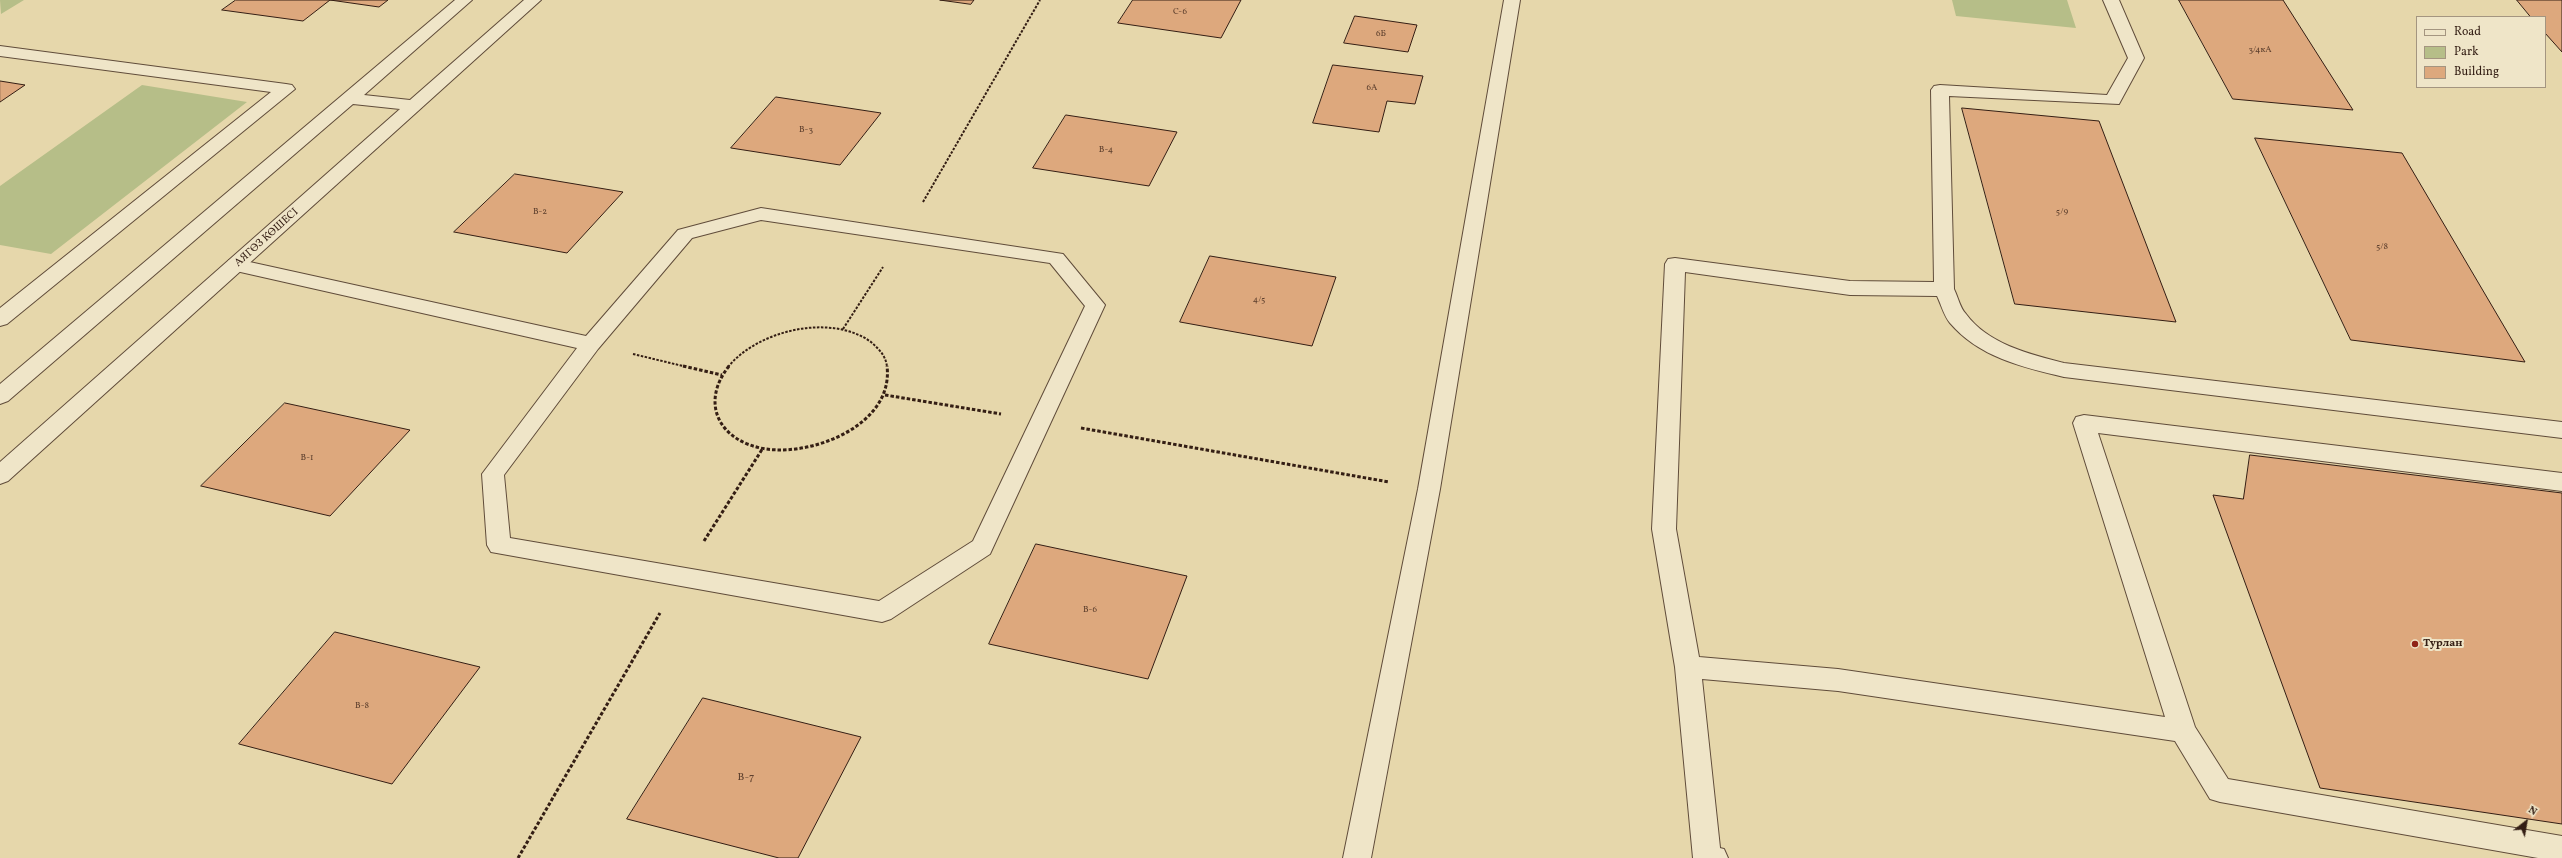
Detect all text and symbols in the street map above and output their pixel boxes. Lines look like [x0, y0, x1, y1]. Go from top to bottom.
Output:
house number: C-6 [1173, 7, 1187, 17]
legend [2416, 16, 2546, 88]
text: Road [2454, 24, 2481, 40]
house number: 6Б [1376, 29, 1386, 39]
text: Park [2454, 44, 2479, 60]
house number: 3/4кА [2248, 45, 2272, 55]
text: Building [2454, 64, 2499, 80]
house number: 6А [1367, 83, 1377, 93]
house number: В-3 [799, 125, 813, 135]
house number: В-4 [1099, 145, 1113, 155]
street label: АЯГӨЗ КӨШЕСІ [232, 206, 302, 270]
house number: В-2 [533, 207, 547, 217]
house number: 5/9 [2056, 207, 2068, 217]
house number: 5/8 [2376, 242, 2388, 252]
house number: 4/5 [1253, 295, 1265, 305]
house number: В-1 [301, 453, 313, 463]
house number: В-6 [1083, 605, 1097, 615]
place label: Турлан [2423, 637, 2462, 651]
marker: Турлан [2410, 639, 2420, 649]
house number: В-8 [355, 701, 369, 711]
house number: В-7 [738, 771, 754, 785]
north arrow [2506, 802, 2546, 842]
text: N [2525, 803, 2540, 820]

